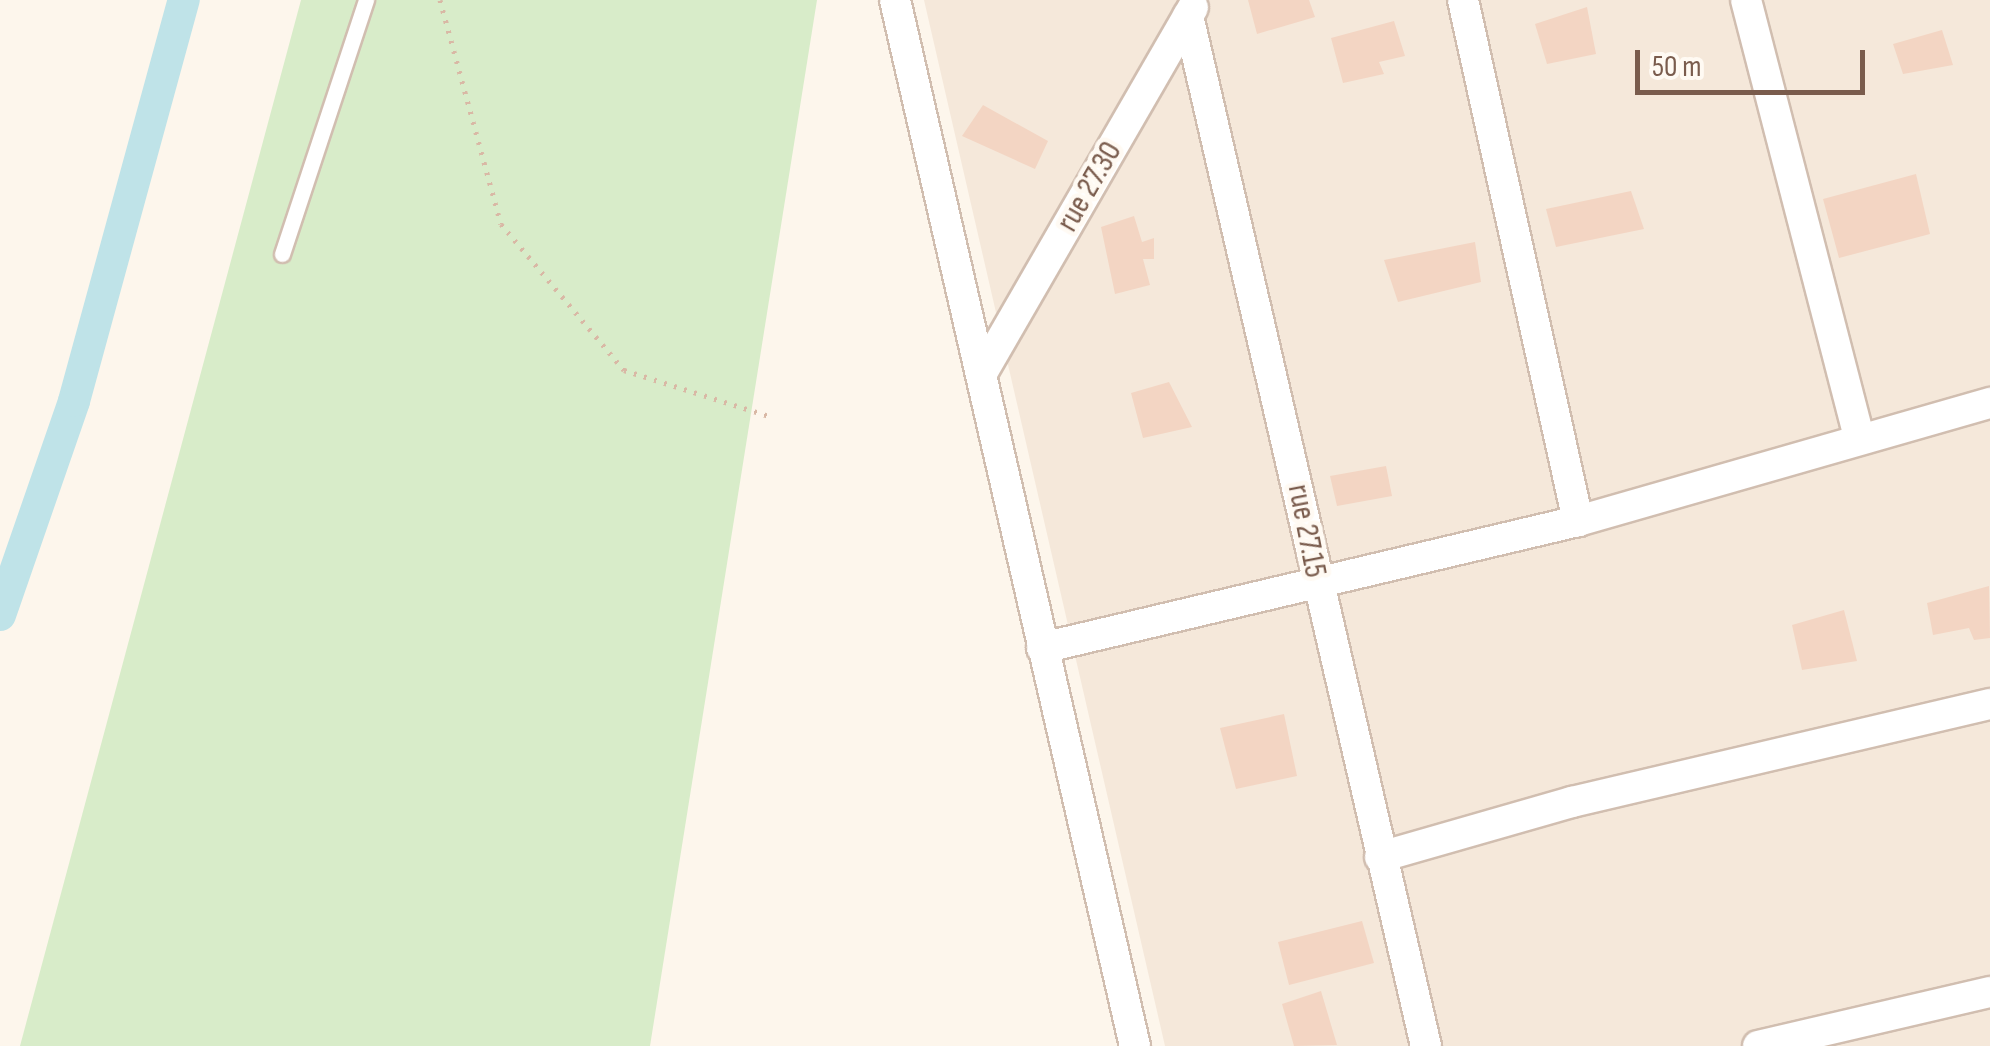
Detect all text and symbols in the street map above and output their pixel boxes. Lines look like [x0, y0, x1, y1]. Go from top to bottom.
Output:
scale bar [1640, 30, 1870, 92]
text: 50 m [1652, 49, 1701, 85]
street label: rue 27.30 [1049, 135, 1131, 239]
street label: rue 27.15 [1278, 481, 1334, 581]

